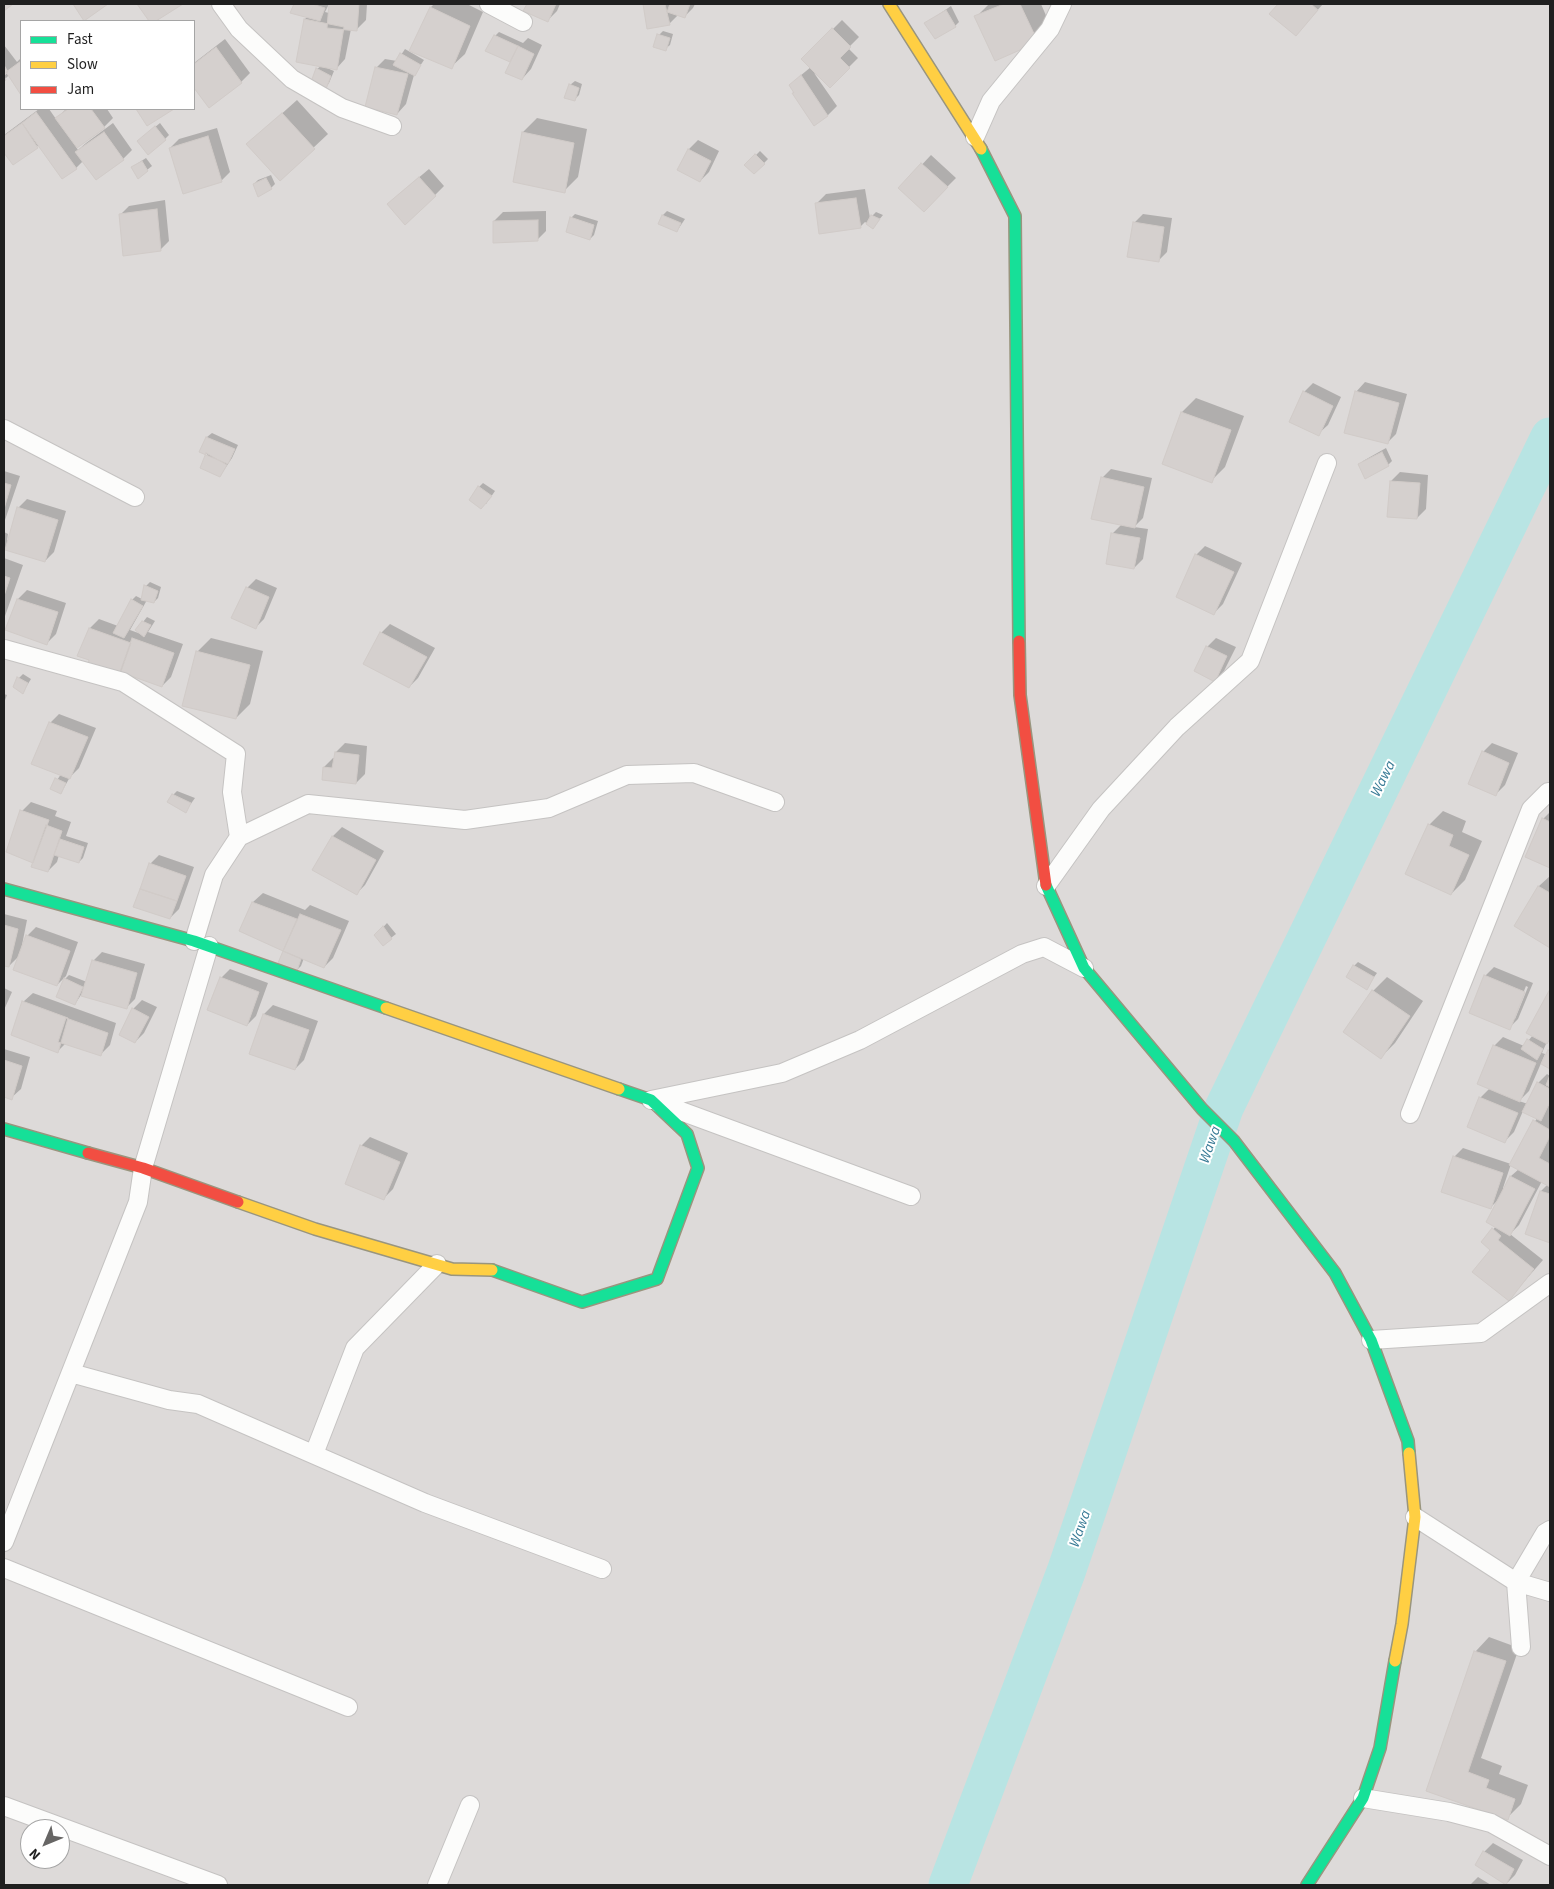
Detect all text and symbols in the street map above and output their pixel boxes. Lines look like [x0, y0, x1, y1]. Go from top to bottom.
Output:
legend [20, 20, 195, 110]
text: Fast [67, 29, 93, 50]
text: Slow [67, 54, 98, 75]
text: Jam [67, 79, 94, 100]
water label: Wawa [1368, 758, 1400, 800]
water label: Wawa [1196, 1124, 1226, 1166]
water label: Wawa [1066, 1508, 1096, 1550]
north arrow [20, 1819, 70, 1869]
text: N [25, 1844, 45, 1864]

